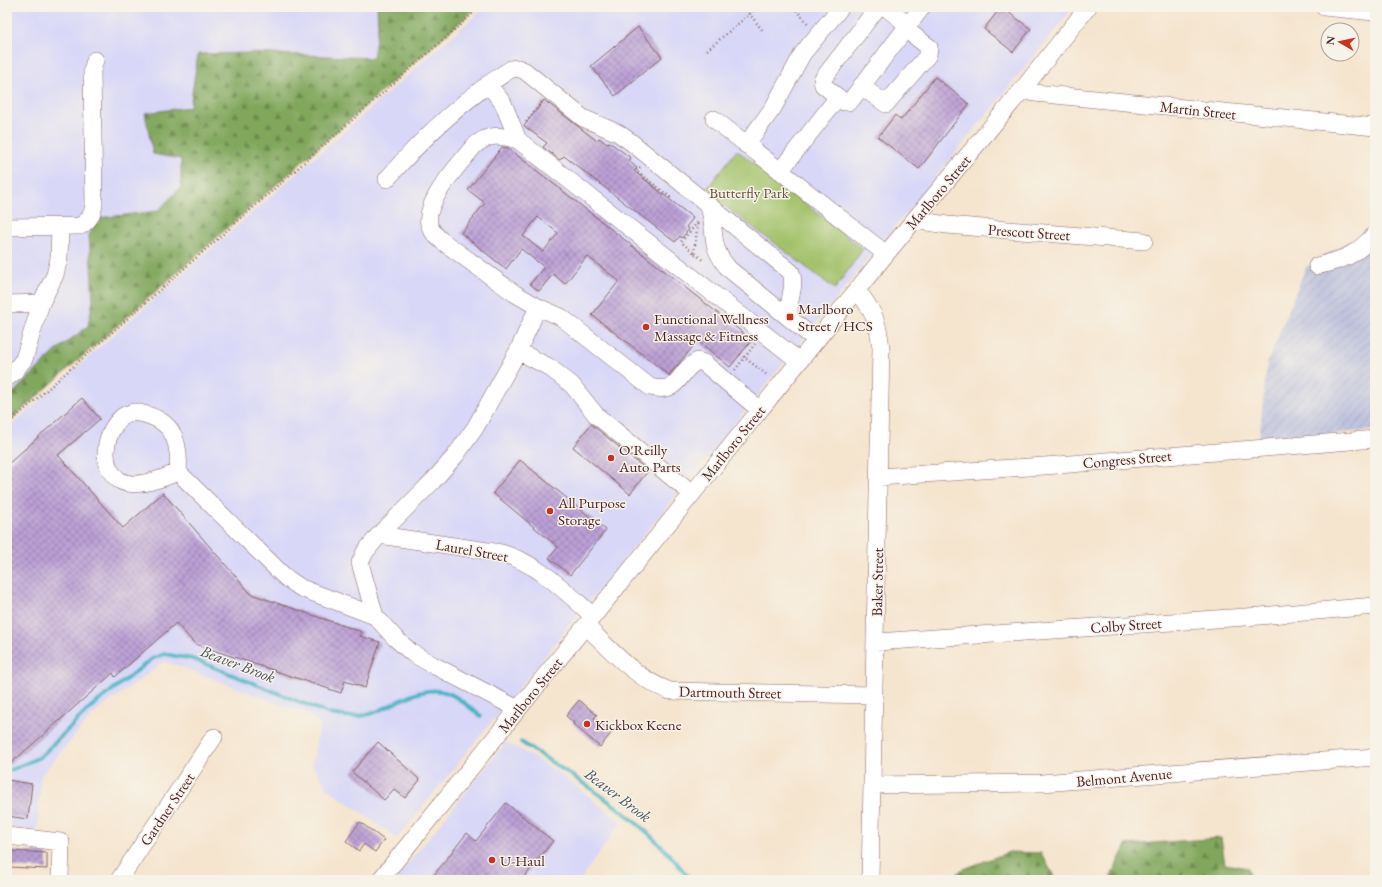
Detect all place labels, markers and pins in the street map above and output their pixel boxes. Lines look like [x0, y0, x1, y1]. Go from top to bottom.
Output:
place label: Marlboro Street / HCS [798, 299, 873, 335]
place label: Functional Wellness Massage & Fitness [654, 309, 769, 345]
marker: Marlboro Street / HCS [785, 312, 795, 322]
marker: Functional Wellness Massage & Fitness [641, 322, 651, 332]
place label: O'Reilly Auto Parts [618, 440, 681, 476]
marker: O'Reilly Auto Parts [606, 453, 616, 463]
place label: All Purpose Storage [557, 493, 626, 529]
marker: All Purpose Storage [545, 506, 555, 516]
place label: Kickbox Keene [595, 715, 682, 734]
marker: Kickbox Keene [582, 719, 592, 729]
place label: U-Haul [500, 851, 545, 870]
marker: U-Haul [487, 855, 497, 865]

